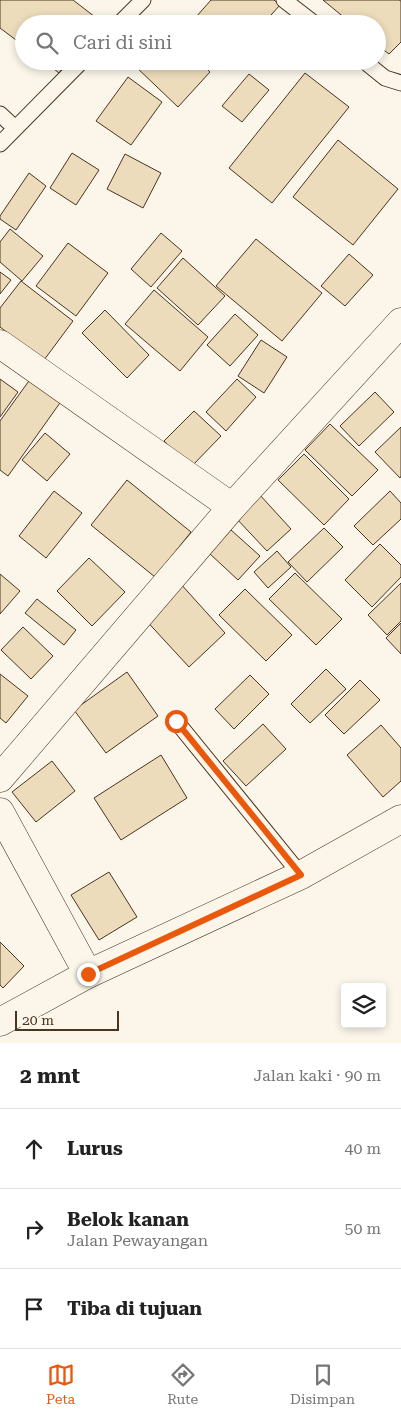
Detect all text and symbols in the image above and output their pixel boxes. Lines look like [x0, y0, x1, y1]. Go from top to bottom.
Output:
search box [15, 15, 386, 70]
icon: search [33, 29, 61, 57]
text: Cari di sini [73, 31, 172, 54]
route start [165, 710, 188, 733]
route end [77, 963, 100, 986]
map controls [341, 983, 386, 1028]
button: layers [341, 983, 386, 1028]
scale bar [15, 1008, 119, 1031]
text: 20 m [22, 1012, 54, 1028]
text: 2 mnt [20, 1064, 80, 1088]
text: Jalan kaki · 90 m [253, 1066, 381, 1085]
icon: ahead [20, 1135, 48, 1163]
text: Lurus [67, 1137, 123, 1160]
text: 40 m [344, 1139, 381, 1158]
text: Belok kanan [67, 1208, 189, 1231]
icon: right [20, 1215, 48, 1243]
text: 50 m [344, 1219, 381, 1238]
text: Jalan Pewayangan [67, 1231, 208, 1250]
icon: arrive [20, 1295, 48, 1323]
text: Tiba di tujuan [67, 1297, 202, 1320]
tab: Peta [46, 1361, 75, 1407]
tab: Rute [167, 1361, 198, 1407]
tab: Disimpan [290, 1361, 355, 1407]

